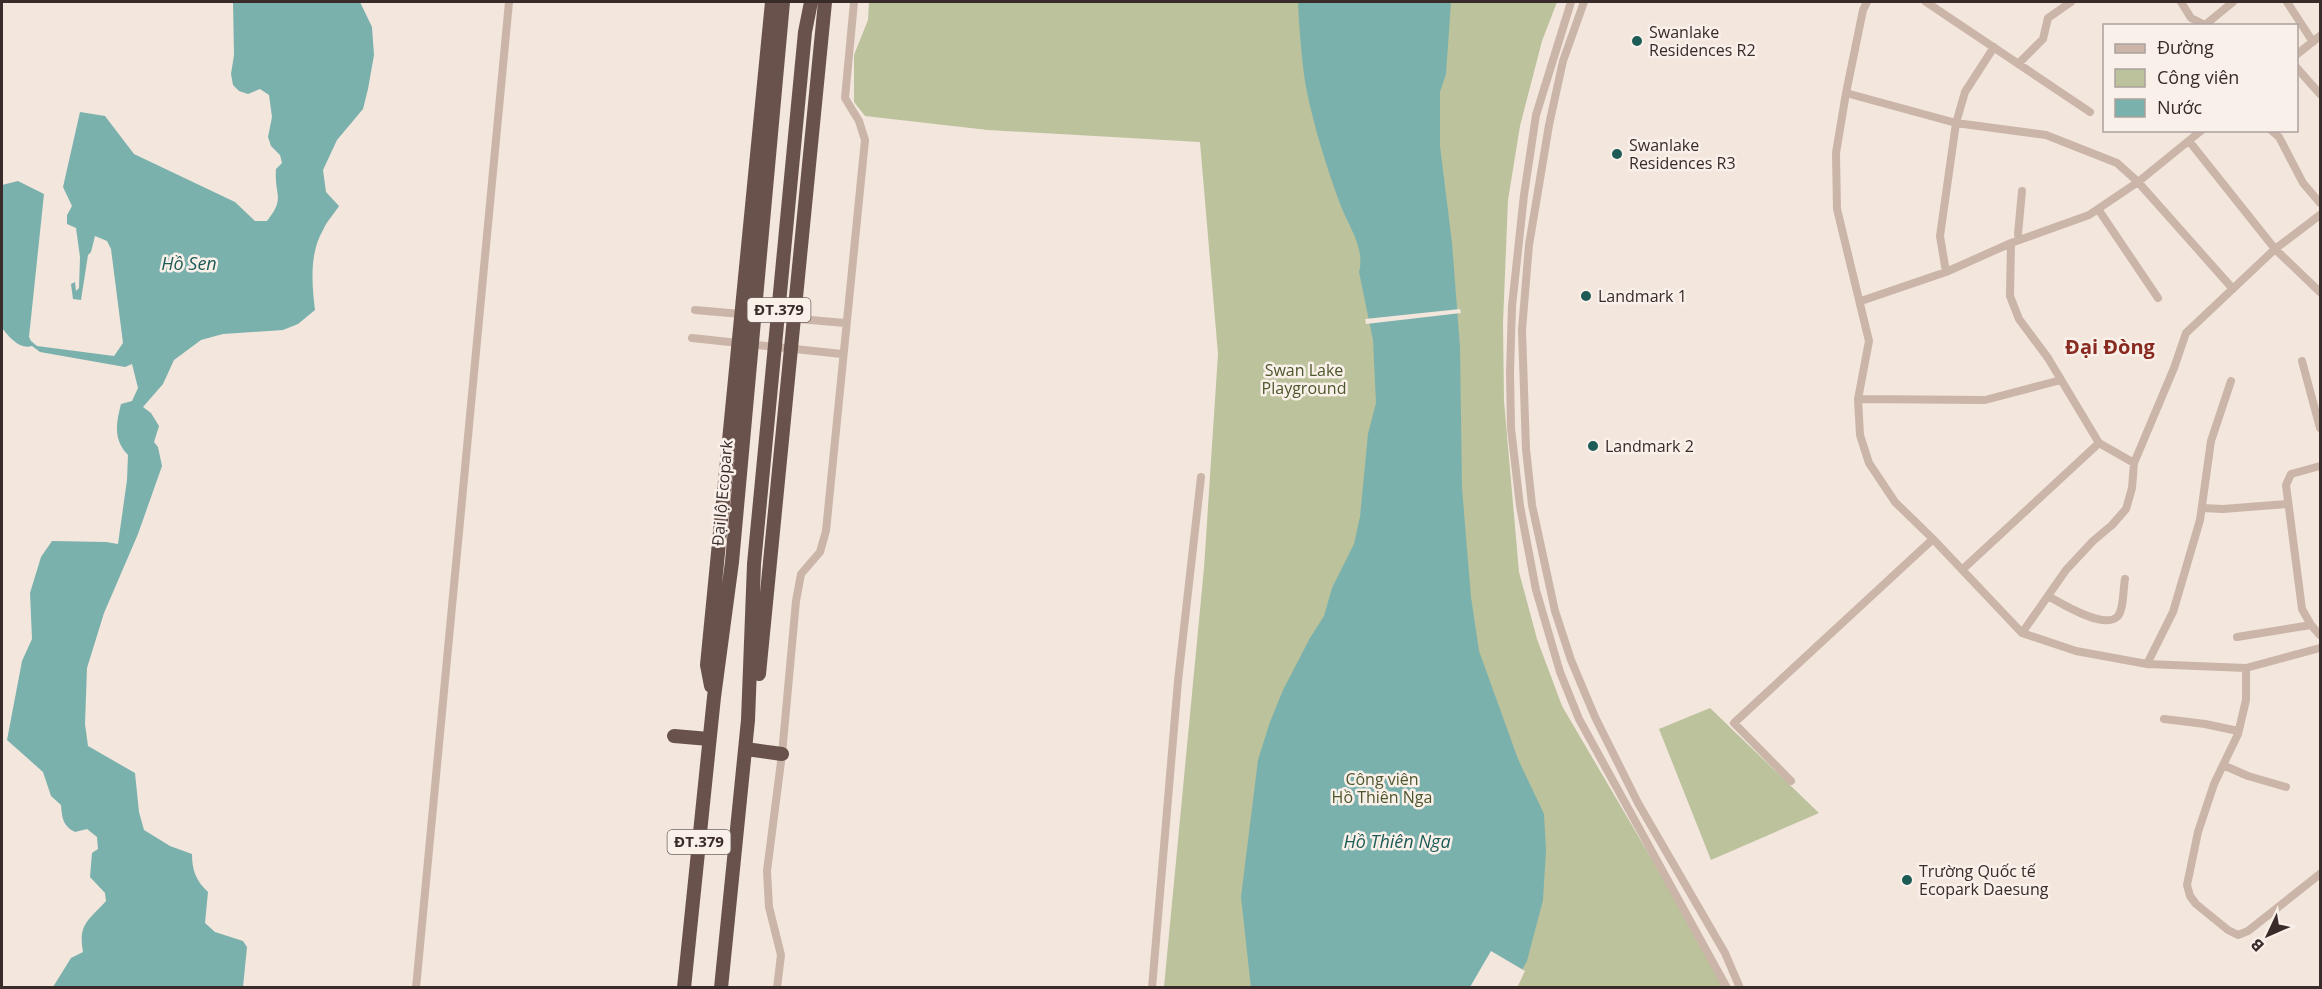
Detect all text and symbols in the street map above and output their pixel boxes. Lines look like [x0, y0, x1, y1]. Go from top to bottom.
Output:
place label: Swanlake Residences R2 [1649, 21, 1756, 61]
legend [2103, 24, 2298, 132]
marker: Swanlake Residences R2 [1630, 34, 1644, 48]
text: Đường [2157, 35, 2214, 59]
text: Công viên [2157, 65, 2239, 89]
text: Nước [2157, 95, 2202, 119]
place label: Swanlake Residences R3 [1629, 134, 1736, 174]
marker: Swanlake Residences R3 [1610, 147, 1624, 161]
water label: Hồ Sen [161, 251, 217, 275]
place label: Landmark 1 [1598, 285, 1687, 307]
marker: Landmark 1 [1579, 289, 1593, 303]
road number: ĐT.379 [748, 298, 810, 322]
district label: Đại Đòng [2065, 333, 2156, 360]
park label: Swan Lake Playground [1262, 359, 1346, 399]
place label: Landmark 2 [1605, 435, 1694, 457]
street label: Đại lộ Ecopark [706, 438, 738, 547]
marker: Landmark 2 [1586, 439, 1600, 453]
park label: Công viên Hồ Thiên Nga [1332, 768, 1432, 808]
water label: Hồ Thiên Nga [1343, 829, 1451, 853]
road number: ĐT.379 [668, 830, 730, 854]
place label: Trường Quốc tế Ecopark Daesung [1919, 860, 2049, 900]
marker: Trường Quốc tế Ecopark Daesung [1900, 873, 1914, 887]
north arrow [2238, 905, 2298, 965]
text: B [2246, 934, 2269, 957]

